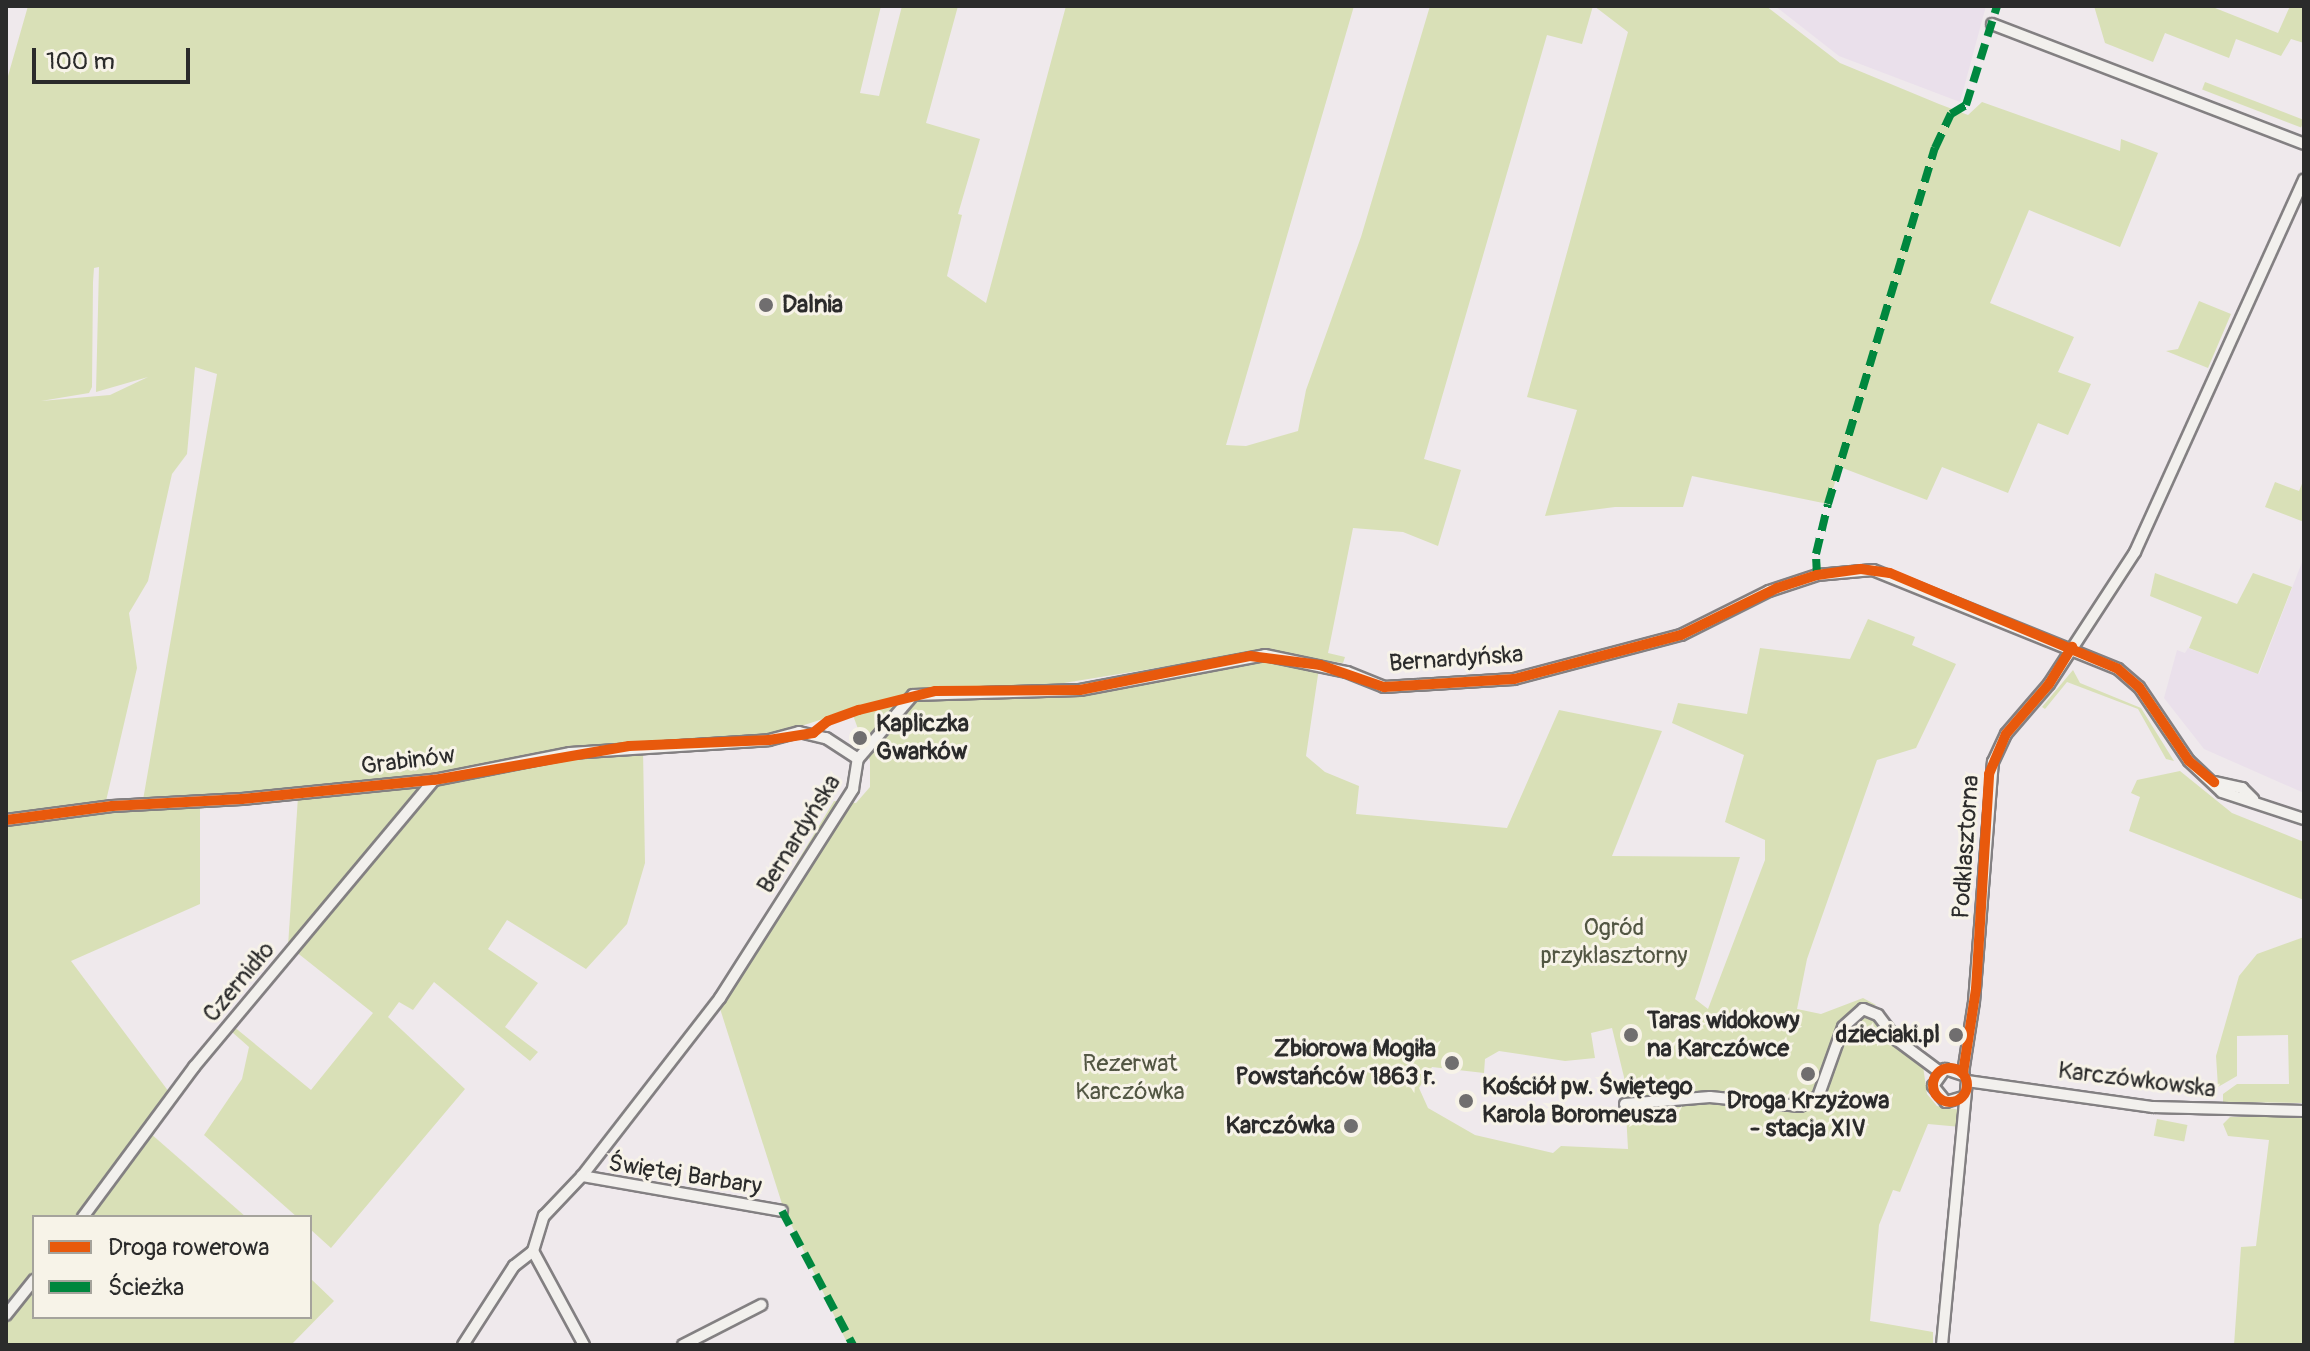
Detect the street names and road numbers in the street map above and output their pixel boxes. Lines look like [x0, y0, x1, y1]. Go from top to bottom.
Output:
street label: Bernardyńska [1388, 640, 1524, 678]
street label: Grabinów [359, 741, 457, 781]
street label: Bernardyńska [751, 769, 847, 899]
street label: Podklasztorna [1947, 774, 1985, 920]
street label: Czernidło [197, 936, 281, 1028]
street label: Karczówkowska [2056, 1056, 2218, 1104]
street label: Świętej Barbary [606, 1149, 764, 1201]

